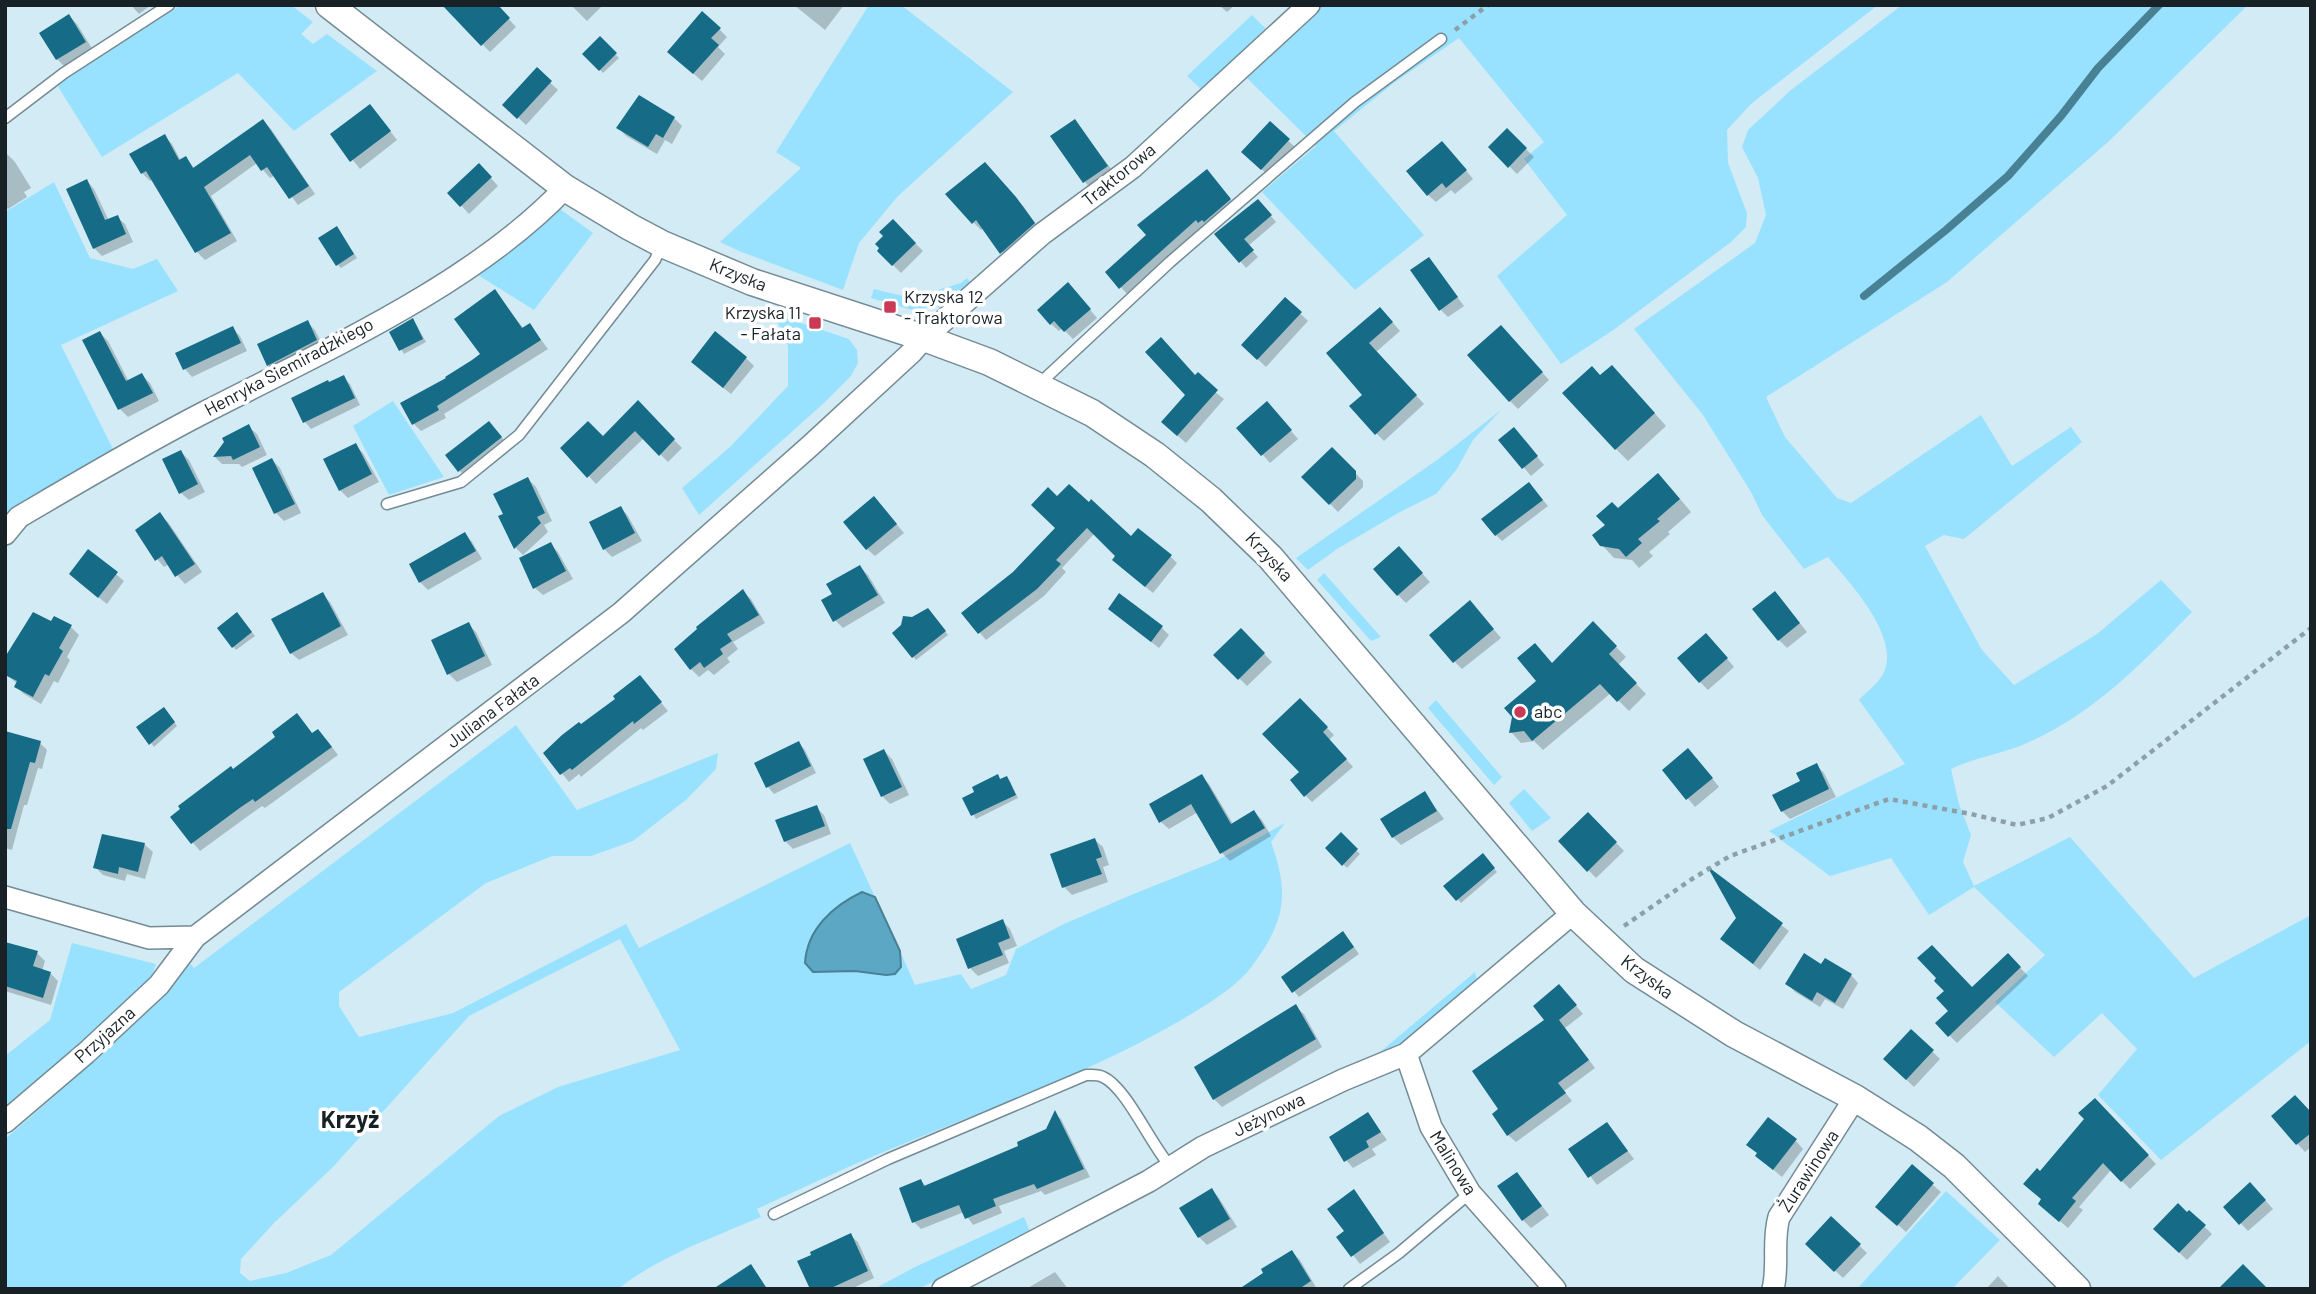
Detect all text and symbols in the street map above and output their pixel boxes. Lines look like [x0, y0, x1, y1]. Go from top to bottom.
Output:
street label: Traktorowa [1077, 138, 1159, 210]
street label: Krzyska [706, 253, 770, 296]
place label: Krzyska 12 - Traktorowa [904, 285, 1003, 328]
marker: Krzyska 12 - Traktorowa [882, 299, 898, 315]
place label: Krzyska 11 - Fałata [725, 301, 801, 344]
street label: Henryka Siemiradzkiego [200, 312, 377, 420]
marker: Krzyska 11 - Fałata [807, 315, 823, 331]
street label: Krzyska [1241, 527, 1298, 586]
street label: Juliana Fałata [442, 668, 543, 752]
place label: abc [1534, 700, 1562, 722]
marker: abc [1512, 704, 1528, 720]
street label: Krzyska [1617, 949, 1678, 1003]
street label: Przyjazna [69, 1001, 139, 1067]
street label: Jeżynowa [1229, 1087, 1308, 1141]
district label: Krzyż [321, 1104, 379, 1133]
street label: Żurawinowa [1773, 1125, 1843, 1216]
street label: Malinowa [1425, 1126, 1482, 1199]

